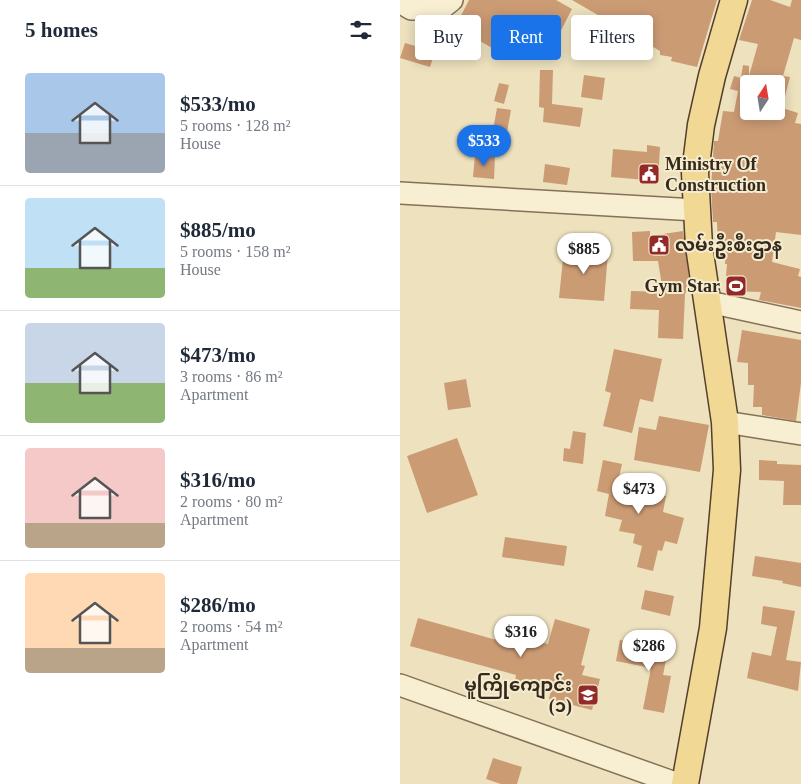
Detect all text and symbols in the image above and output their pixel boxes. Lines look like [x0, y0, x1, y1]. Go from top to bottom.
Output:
chip: Buy [415, 15, 481, 60]
chip: Rent [491, 15, 561, 60]
chip: Filters [571, 15, 653, 60]
icon: filters [347, 16, 375, 44]
text: 5 homes [25, 18, 98, 42]
north arrow [740, 75, 785, 120]
map controls [740, 75, 785, 120]
text: $533/mo [180, 92, 256, 116]
icon: home [65, 93, 125, 153]
text: 5 rooms · 128 m² [180, 117, 291, 134]
pin: $533 [454, 124, 514, 167]
text: $533 [468, 132, 500, 149]
text: House [180, 135, 221, 152]
place label: Ministry Of Construction [665, 154, 766, 195]
public building icon: Ministry Of Construction [637, 162, 661, 186]
icon: home [65, 218, 125, 278]
text: $885/mo [180, 218, 256, 242]
pin: $885 [554, 232, 614, 275]
public building icon: လမ်းဦးစီးဌာန [647, 233, 671, 257]
place label: လမ်းဦးစီးဌာန [675, 233, 782, 259]
text: $885 [568, 240, 600, 257]
text: 5 rooms · 158 m² [180, 243, 291, 260]
text: House [180, 261, 221, 278]
sports icon: Gym Star [724, 274, 748, 298]
place label: Gym Star [645, 276, 720, 296]
icon: home [65, 343, 125, 403]
text: $473/mo [180, 343, 256, 367]
text: 3 rooms · 86 m² [180, 368, 283, 385]
text: Apartment [180, 386, 248, 403]
icon: home [65, 468, 125, 528]
text: $316/mo [180, 468, 256, 492]
pin: $473 [609, 472, 669, 515]
text: $473 [623, 480, 655, 497]
text: 2 rooms · 80 m² [180, 493, 283, 510]
text: Apartment [180, 511, 248, 528]
icon: home [65, 593, 125, 653]
text: $286/mo [180, 593, 256, 617]
pin: $316 [491, 616, 551, 658]
text: 2 rooms · 54 m² [180, 618, 283, 635]
text: $316 [505, 623, 537, 640]
pin: $286 [619, 630, 679, 672]
text: Apartment [180, 636, 248, 653]
text: $286 [633, 637, 665, 654]
place label: မူကြိုကျောင်း (၁) [464, 673, 572, 717]
school or university icon: မူကြိုကျောင်း (၁) [576, 683, 600, 707]

